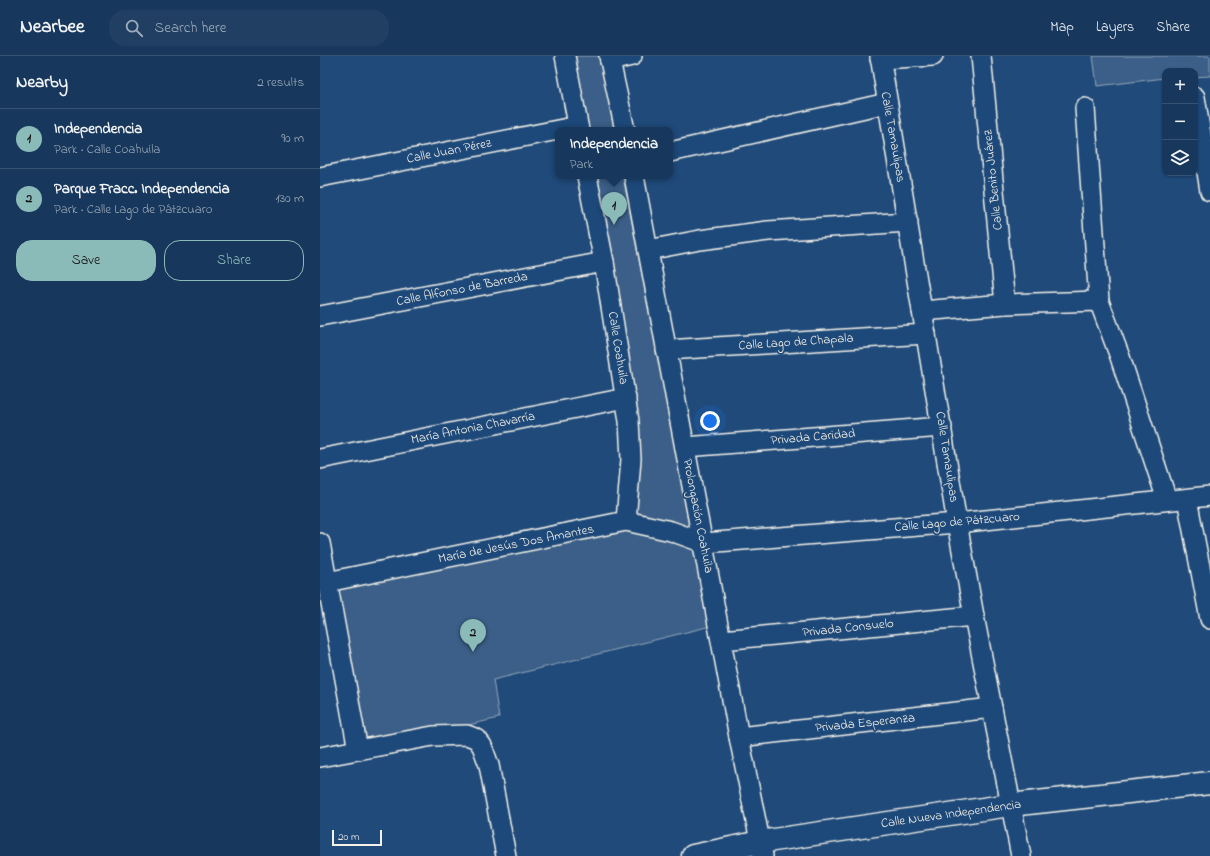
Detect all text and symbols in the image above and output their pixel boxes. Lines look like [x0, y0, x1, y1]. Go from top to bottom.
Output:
search box [109, 10, 389, 46]
text: Nearbee [20, 14, 85, 41]
icon: search [123, 17, 145, 39]
text: Search here [155, 17, 226, 39]
text: Map [1050, 17, 1074, 38]
text: Layers [1096, 17, 1134, 38]
text: Share [1156, 17, 1190, 38]
map controls [1162, 68, 1198, 176]
button: + [1162, 68, 1198, 104]
text: Nearby [16, 70, 68, 95]
text: 2 results [257, 73, 304, 92]
street label: Calle Tamaulipas [876, 90, 910, 184]
button: − [1162, 104, 1198, 140]
text: Independencia [54, 118, 142, 140]
popup [555, 127, 673, 179]
street label: Calle Benito Juárez [978, 128, 1008, 231]
text: 1 [27, 129, 31, 148]
text: 90 m [281, 129, 304, 148]
street label: Calle Juan Pérez [405, 133, 494, 169]
text: Independencia [570, 133, 658, 155]
text: Park · Calle Coahuila [54, 140, 160, 159]
button: layers [1162, 140, 1198, 176]
text: Park [570, 155, 593, 174]
text: Parque Fracc. Independencia [54, 178, 230, 200]
text: 2 [26, 189, 32, 208]
text: 130 m [276, 189, 304, 208]
pin: 1 [601, 192, 627, 225]
text: Park · Calle Lago de Pátzcuaro [54, 200, 213, 219]
button: Save [16, 240, 156, 281]
button: Share [164, 240, 304, 281]
street label: Calle Alfonso de Barreda [395, 267, 529, 311]
street label: Calle Coahuila [603, 310, 633, 386]
street label: Calle Lago de Chapala [738, 329, 854, 356]
street label: María Antonia Chavarría [409, 407, 537, 449]
street label: Calle Tamaulipas [930, 410, 964, 504]
your location [700, 411, 720, 431]
street label: Privada Caridad [770, 424, 857, 450]
street label: Prolongación Coahuila [677, 457, 718, 575]
street label: Calle Lago de Pátzcuaro [894, 507, 1021, 538]
street label: María de Jesús Dos Amantes [436, 519, 596, 568]
street label: Privada Consuelo [801, 614, 895, 642]
pin: 2 [460, 619, 486, 652]
street label: Privada Esperanza [814, 708, 916, 738]
street label: Calle Nueva Independencia [880, 795, 1022, 833]
scale bar [332, 828, 382, 847]
text: 20 m [338, 829, 360, 845]

